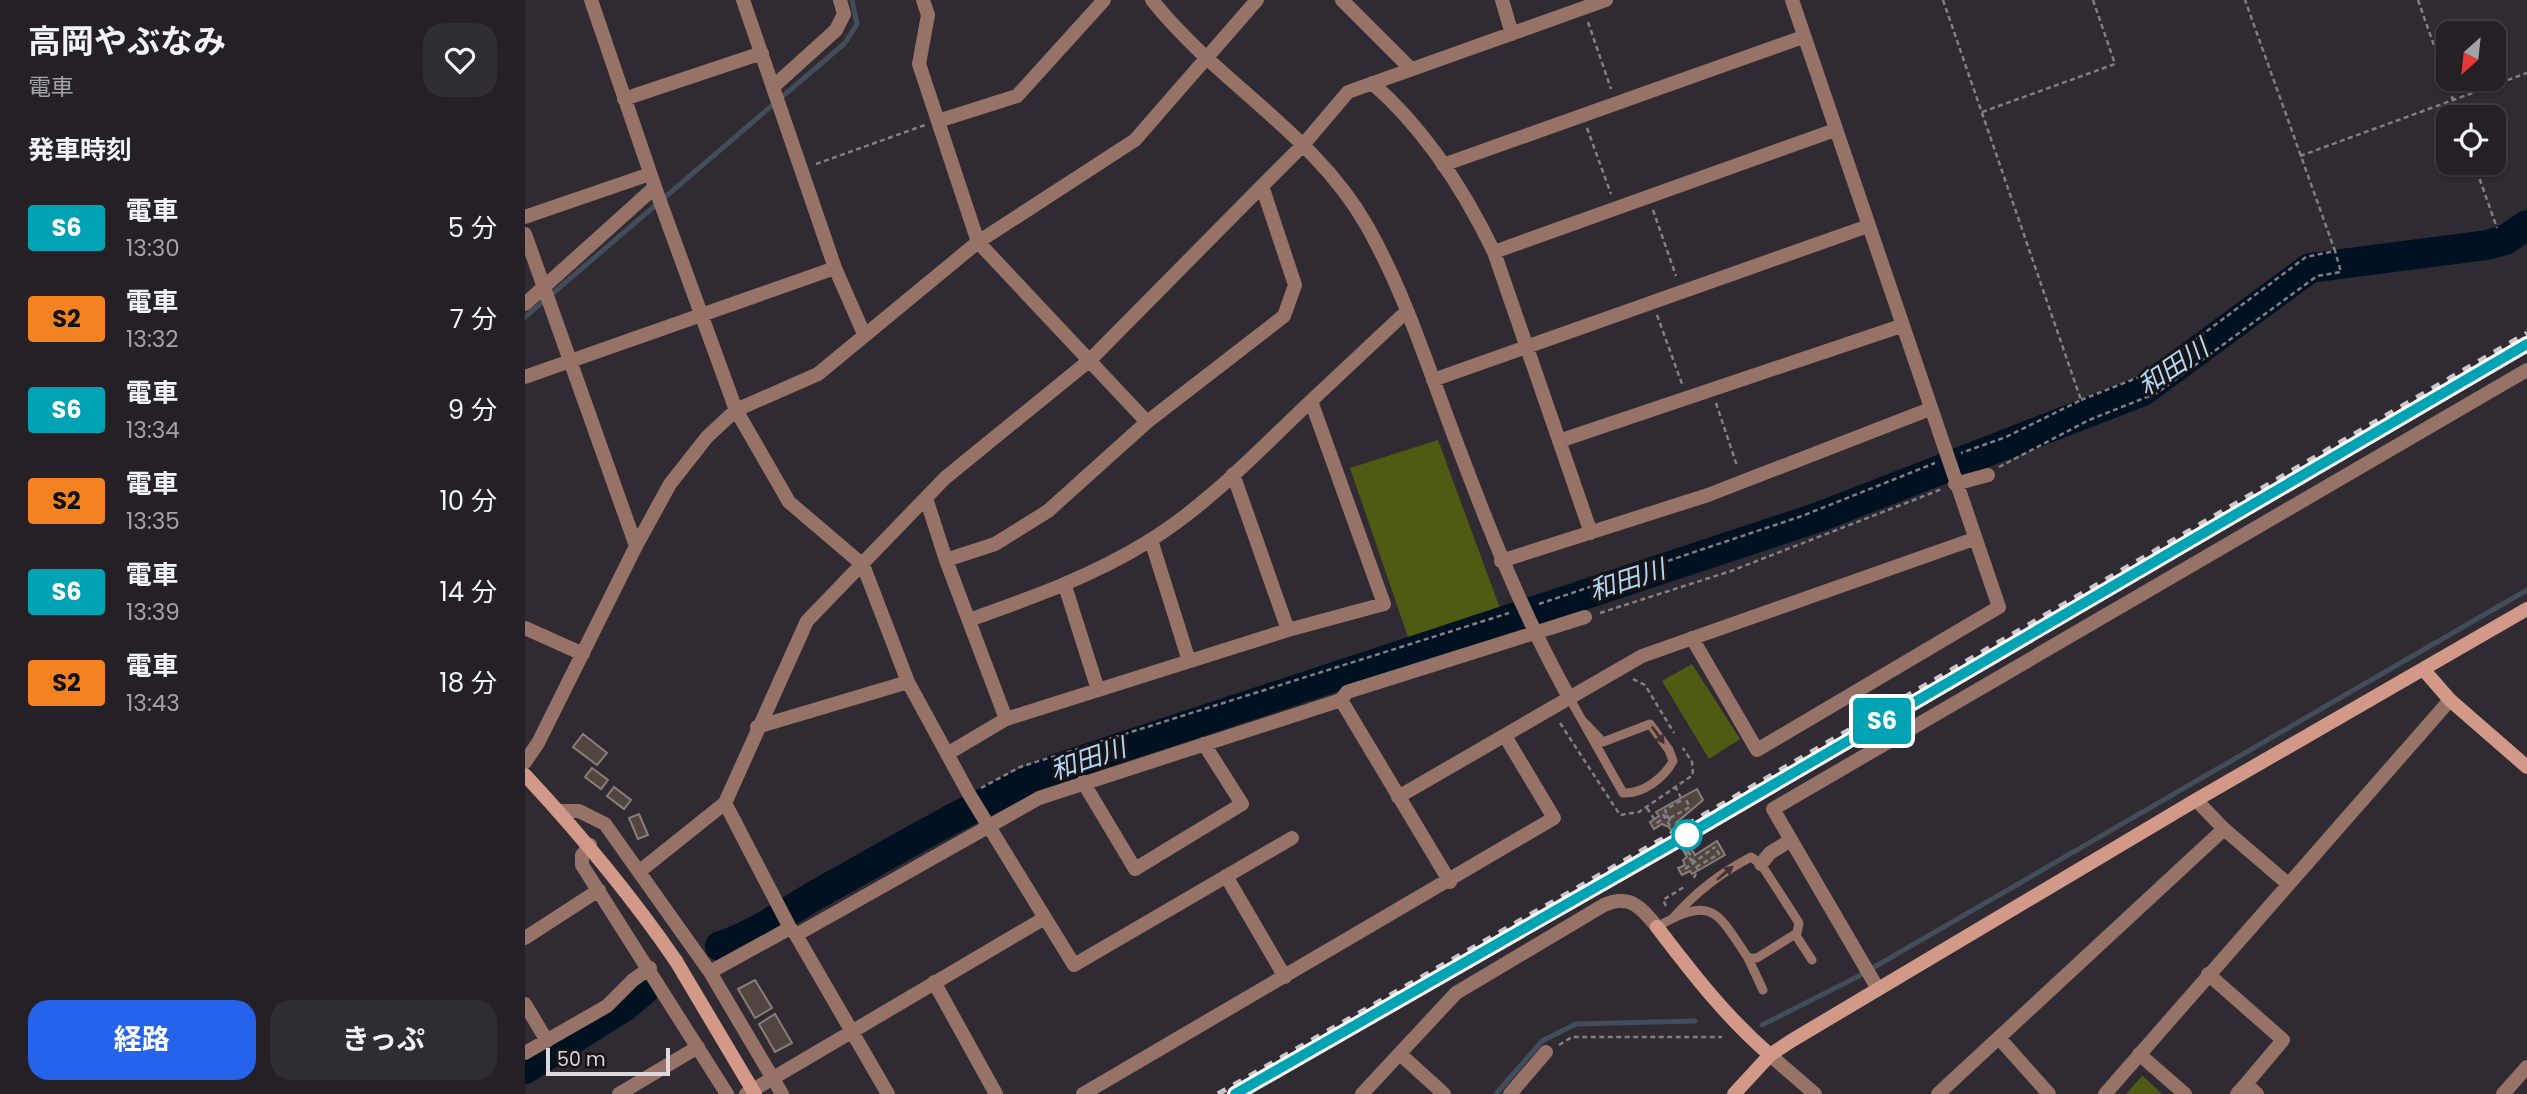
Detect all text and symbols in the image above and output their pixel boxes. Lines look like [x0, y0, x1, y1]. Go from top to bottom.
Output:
text: 高岡やぶなみ [28, 18, 226, 65]
north arrow [2436, 21, 2506, 91]
map controls [2436, 21, 2506, 175]
button: heart [423, 23, 497, 97]
text: 電車 [28, 71, 74, 103]
button: locate [2436, 105, 2506, 175]
text: 発車時刻 [28, 132, 132, 168]
text: 電車 [126, 193, 178, 229]
text: 5 分 [448, 210, 497, 246]
text: S6 [51, 211, 82, 244]
text: 13:30 [126, 232, 180, 264]
text: 電車 [126, 284, 178, 320]
text: 7 分 [450, 301, 497, 337]
text: S2 [52, 302, 81, 335]
text: 13:32 [126, 323, 179, 355]
water label: 和田川 [2131, 329, 2218, 404]
text: 電車 [126, 375, 178, 411]
text: 9 分 [448, 392, 497, 428]
text: S6 [51, 393, 82, 426]
text: 13:34 [126, 414, 180, 446]
text: 電車 [126, 466, 178, 502]
text: 10 分 [439, 483, 497, 519]
text: S2 [52, 484, 81, 517]
text: 13:35 [126, 505, 180, 537]
water label: 和田川 [1584, 550, 1672, 609]
text: 電車 [126, 557, 178, 593]
text: 14 分 [439, 574, 497, 610]
text: S6 [51, 575, 82, 608]
text: 13:39 [126, 596, 180, 628]
text: 電車 [126, 648, 178, 684]
text: 18 分 [439, 665, 497, 701]
text: S2 [52, 666, 81, 699]
text: 13:43 [126, 687, 180, 719]
line badge: S6 [1851, 698, 1913, 744]
text: S6 [1867, 704, 1897, 737]
one-way arrow [1651, 726, 1665, 744]
water label: 和田川 [1045, 728, 1134, 789]
unlabelled marker [1672, 820, 1702, 850]
one-way arrow [1717, 866, 1734, 881]
button: 経路 [28, 1000, 256, 1080]
button: きっぷ [270, 1000, 497, 1080]
scale bar [546, 1045, 670, 1077]
text: 50 m [557, 1046, 606, 1073]

